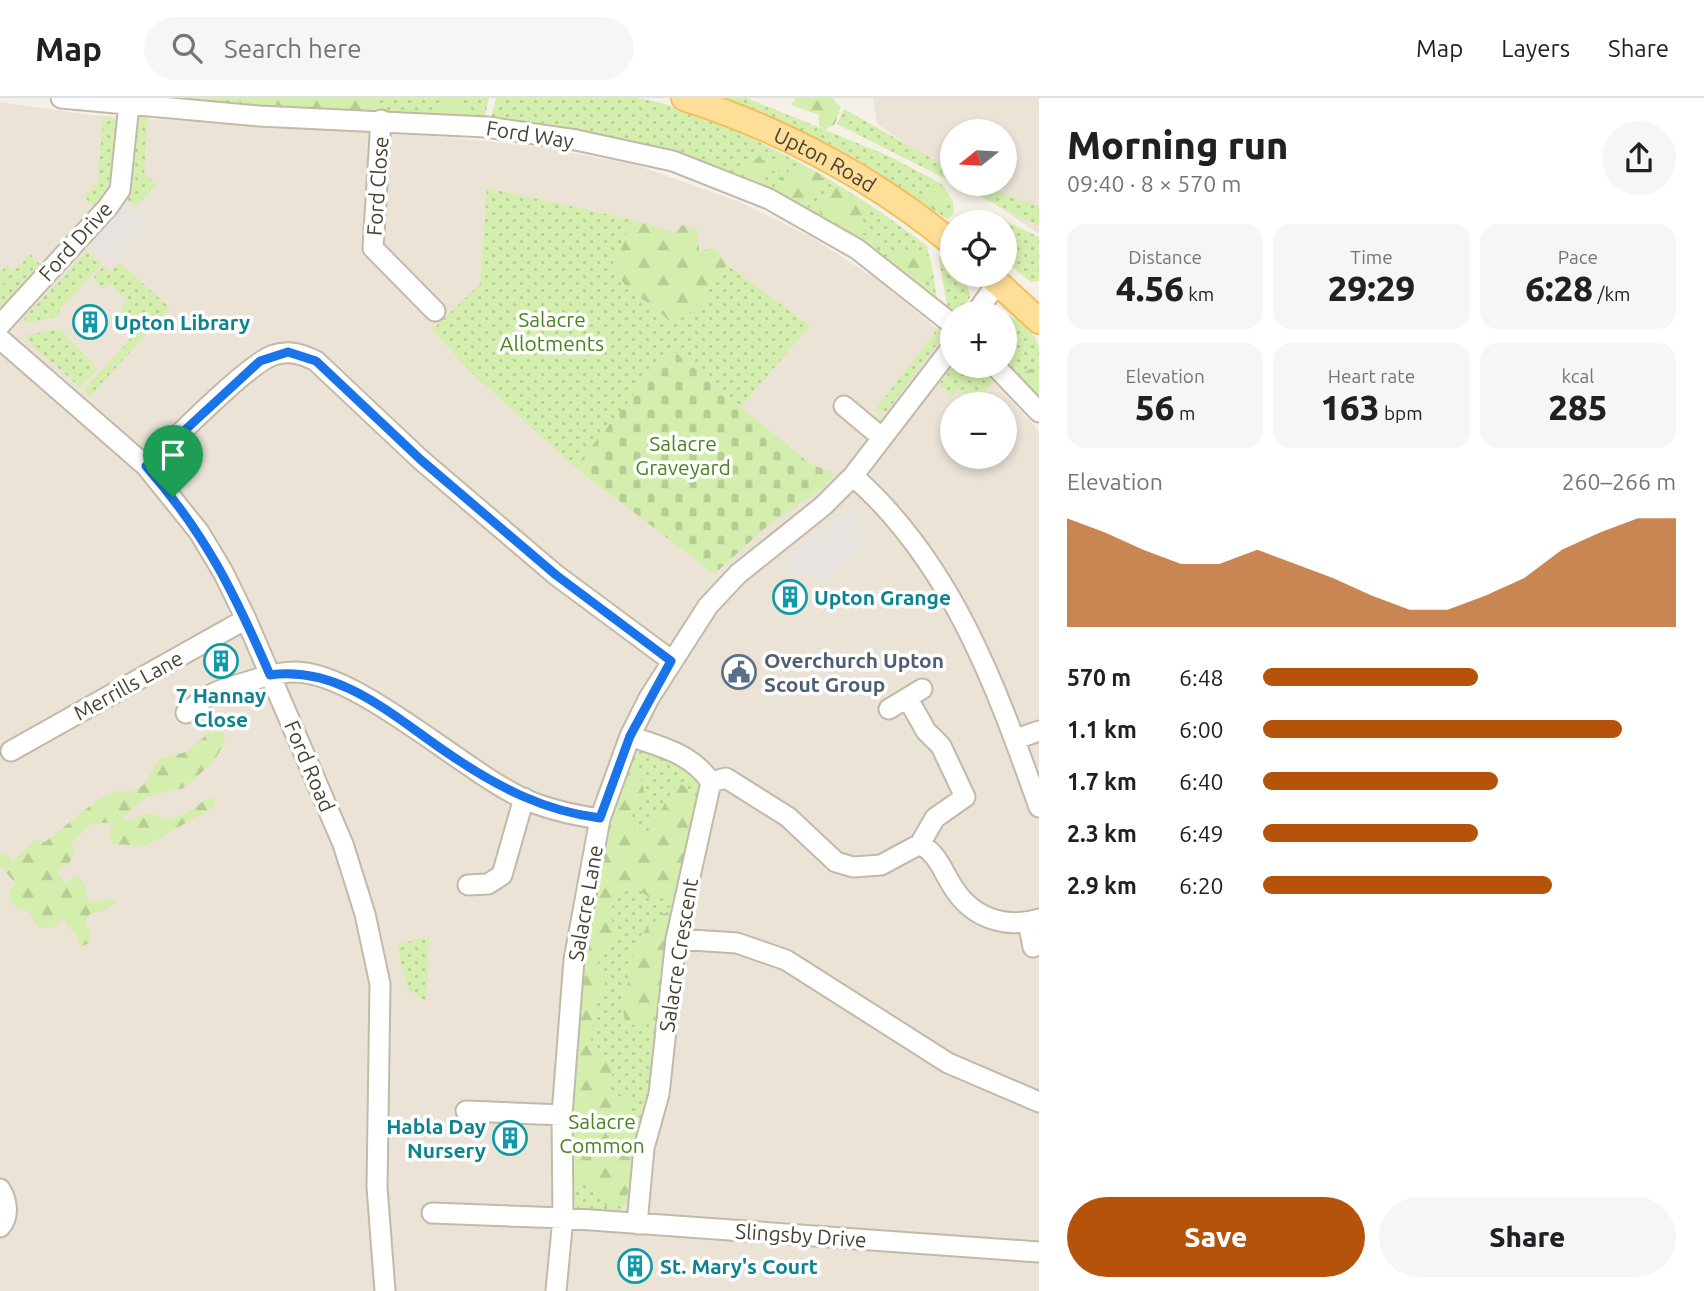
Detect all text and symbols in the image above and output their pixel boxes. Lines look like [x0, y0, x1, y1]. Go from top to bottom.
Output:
search box [144, 17, 634, 80]
icon: search [168, 29, 206, 67]
text: Map [35, 30, 102, 67]
text: Search here [224, 34, 362, 63]
text: Map [1416, 35, 1463, 62]
text: Layers [1501, 35, 1570, 62]
text: Share [1608, 35, 1669, 62]
street label: Ford Way [485, 115, 575, 153]
north arrow [940, 119, 1017, 196]
map controls [940, 119, 1017, 469]
button: share [1602, 121, 1676, 195]
street label: Upton Road [770, 122, 880, 197]
text: Morning run [1067, 124, 1288, 166]
street label: Ford Close [362, 135, 392, 237]
text: 09:40 · 8 × 570 m [1067, 171, 1241, 196]
street label: Ford Drive [33, 197, 117, 285]
button: locate [940, 210, 1017, 287]
text: Distance [1128, 246, 1202, 268]
text: Time [1350, 246, 1393, 268]
text: Pace [1558, 246, 1598, 268]
text: 4.56 [1116, 268, 1184, 308]
text: 29:29 [1328, 268, 1415, 308]
text: 6:28 [1525, 268, 1593, 308]
text: km [1184, 283, 1214, 305]
text: /km [1593, 283, 1630, 305]
button: + [940, 301, 1017, 378]
building icon: Upton Library [71, 303, 109, 341]
park label: Salacre Allotments [500, 307, 604, 355]
place label: Upton Library [114, 310, 250, 334]
text: Elevation [1126, 365, 1205, 387]
text: Heart rate [1328, 365, 1415, 387]
text: kcal [1561, 365, 1594, 387]
text: 56 [1135, 387, 1175, 427]
text: 163 [1320, 387, 1380, 427]
text: 285 [1548, 387, 1607, 427]
button: − [940, 392, 1017, 469]
text: m [1175, 402, 1195, 424]
text: bpm [1380, 402, 1423, 424]
pin [143, 425, 203, 497]
park label: Salacre Graveyard [635, 431, 731, 479]
icon: arrive [154, 436, 192, 474]
text: Elevation [1067, 469, 1163, 494]
text: 260–266 m [1562, 469, 1676, 494]
building icon: Upton Grange [771, 578, 809, 616]
place label: Upton Grange [814, 585, 951, 609]
building icon: 7 Hannay Close [202, 642, 240, 680]
street label: Merrills Lane [69, 645, 187, 725]
place label: Overchurch Upton Scout Group [764, 648, 944, 696]
public building icon: Overchurch Upton Scout Group [720, 653, 758, 691]
text: 570 m [1067, 665, 1131, 690]
text: 6:48 [1179, 665, 1224, 690]
place label: 7 Hannay Close [176, 683, 266, 731]
street label: Ford Road [280, 717, 340, 815]
text: 1.1 km [1067, 717, 1137, 742]
text: 6:00 [1179, 717, 1224, 742]
text: 1.7 km [1067, 769, 1137, 794]
text: 6:40 [1179, 769, 1224, 794]
text: 2.3 km [1067, 821, 1137, 846]
text: 6:49 [1179, 821, 1224, 846]
street label: Salacre Lane [563, 843, 607, 963]
text: 2.9 km [1067, 873, 1137, 898]
text: 6:20 [1179, 873, 1224, 898]
street label: Salacre Crescent [654, 876, 702, 1034]
park label: Salacre Common [559, 1109, 645, 1157]
place label: Habla Day Nursery [386, 1114, 486, 1162]
building icon: Habla Day Nursery [491, 1119, 529, 1157]
button: Save [1067, 1197, 1365, 1277]
button: Share [1379, 1197, 1676, 1277]
street label: Slingsby Drive [735, 1218, 867, 1252]
building icon: St. Mary's Court [616, 1247, 654, 1285]
place label: St. Mary's Court [660, 1254, 818, 1278]

